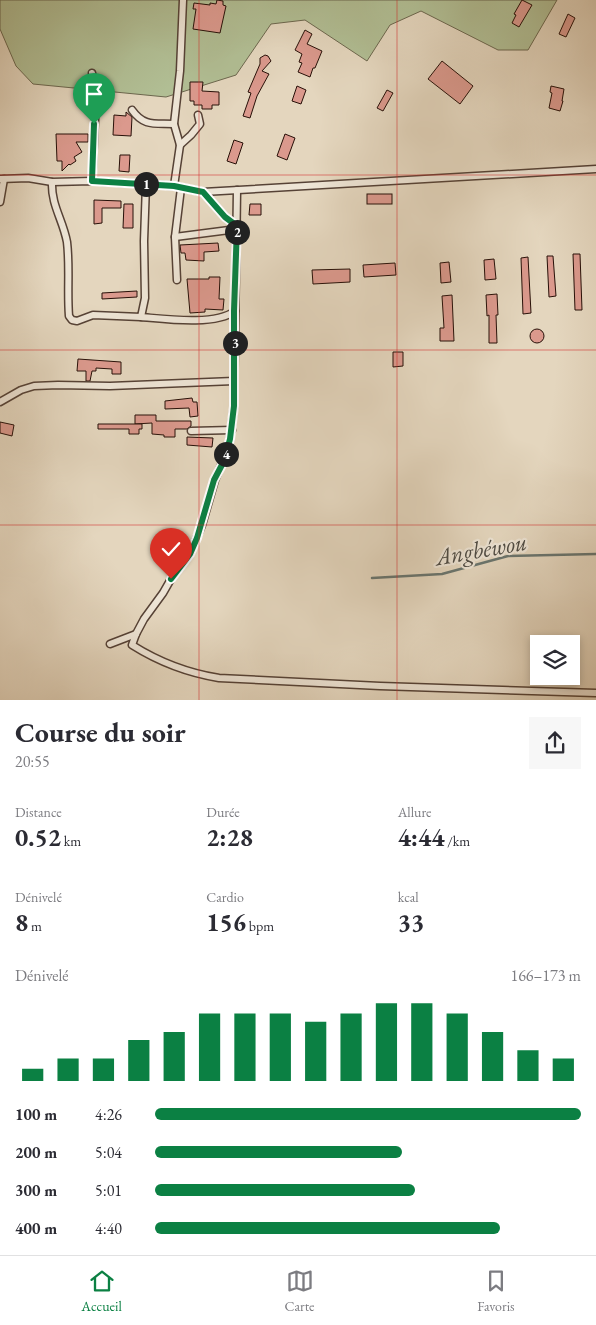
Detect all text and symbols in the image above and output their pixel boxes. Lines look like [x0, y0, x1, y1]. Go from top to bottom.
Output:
pin [73, 73, 115, 124]
icon: arrive [80, 80, 108, 108]
pin: 1 [134, 172, 158, 196]
text: 1 [143, 175, 150, 193]
pin: 2 [224, 220, 250, 244]
text: 2 [234, 223, 241, 241]
pin: 3 [222, 330, 248, 356]
text: 3 [232, 334, 239, 352]
pin: 4 [214, 442, 238, 466]
text: 4 [223, 445, 230, 463]
water label: Angbéwou [431, 526, 529, 573]
pin [150, 528, 192, 579]
icon: check [157, 535, 185, 563]
map controls [530, 635, 580, 685]
button: layers [530, 635, 580, 685]
text: Course du soir [15, 714, 186, 750]
button: share [529, 717, 581, 769]
text: 20:55 [15, 751, 50, 772]
text: Distance [15, 803, 62, 821]
text: Durée [206, 803, 240, 821]
text: Allure [398, 803, 432, 821]
text: 0.52 [15, 821, 61, 853]
text: 2:28 [206, 821, 253, 853]
text: 4:44 [398, 821, 444, 853]
text: km [61, 832, 81, 850]
text: /km [444, 832, 470, 850]
text: Dénivelé [15, 888, 62, 906]
text: Cardio [206, 888, 244, 906]
text: kcal [398, 888, 419, 906]
text: 8 [15, 906, 28, 938]
text: 156 [206, 906, 246, 938]
text: 33 [398, 906, 424, 938]
text: m [28, 917, 42, 935]
text: bpm [246, 917, 274, 935]
text: Dénivelé [15, 965, 69, 986]
text: 166–173 m [510, 965, 581, 986]
text: 100 m [15, 1104, 57, 1125]
text: 4:26 [95, 1104, 122, 1125]
text: 200 m [15, 1142, 57, 1163]
text: 5:04 [95, 1142, 122, 1163]
text: 300 m [15, 1180, 57, 1201]
text: 5:01 [95, 1180, 122, 1201]
text: 400 m [15, 1218, 57, 1239]
text: 4:40 [95, 1218, 122, 1239]
tab: Accueil [81, 1267, 122, 1315]
tab: Carte [284, 1267, 315, 1315]
tab: Favoris [477, 1267, 515, 1315]

